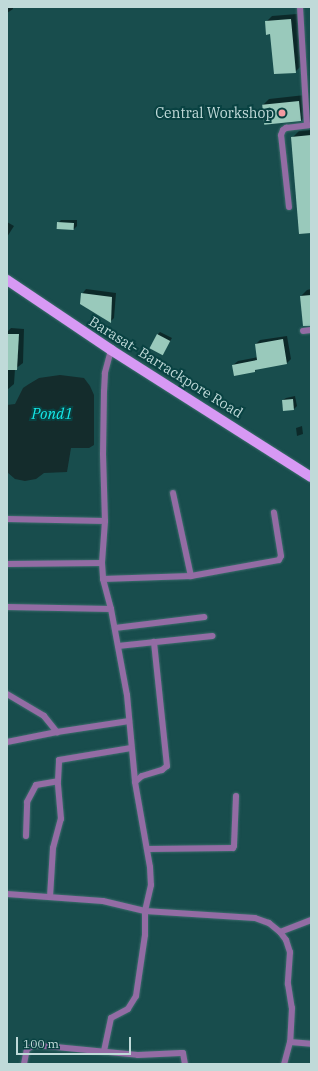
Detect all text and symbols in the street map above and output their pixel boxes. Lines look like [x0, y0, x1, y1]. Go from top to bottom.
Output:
place label: Central Workshop [155, 105, 274, 121]
marker: Central Workshop [277, 108, 287, 118]
street label: Barasat- Barrackpore Road [86, 313, 246, 421]
water label: Pond1 [32, 405, 72, 423]
scale bar [18, 1029, 133, 1055]
text: 100 m [23, 1036, 59, 1051]

